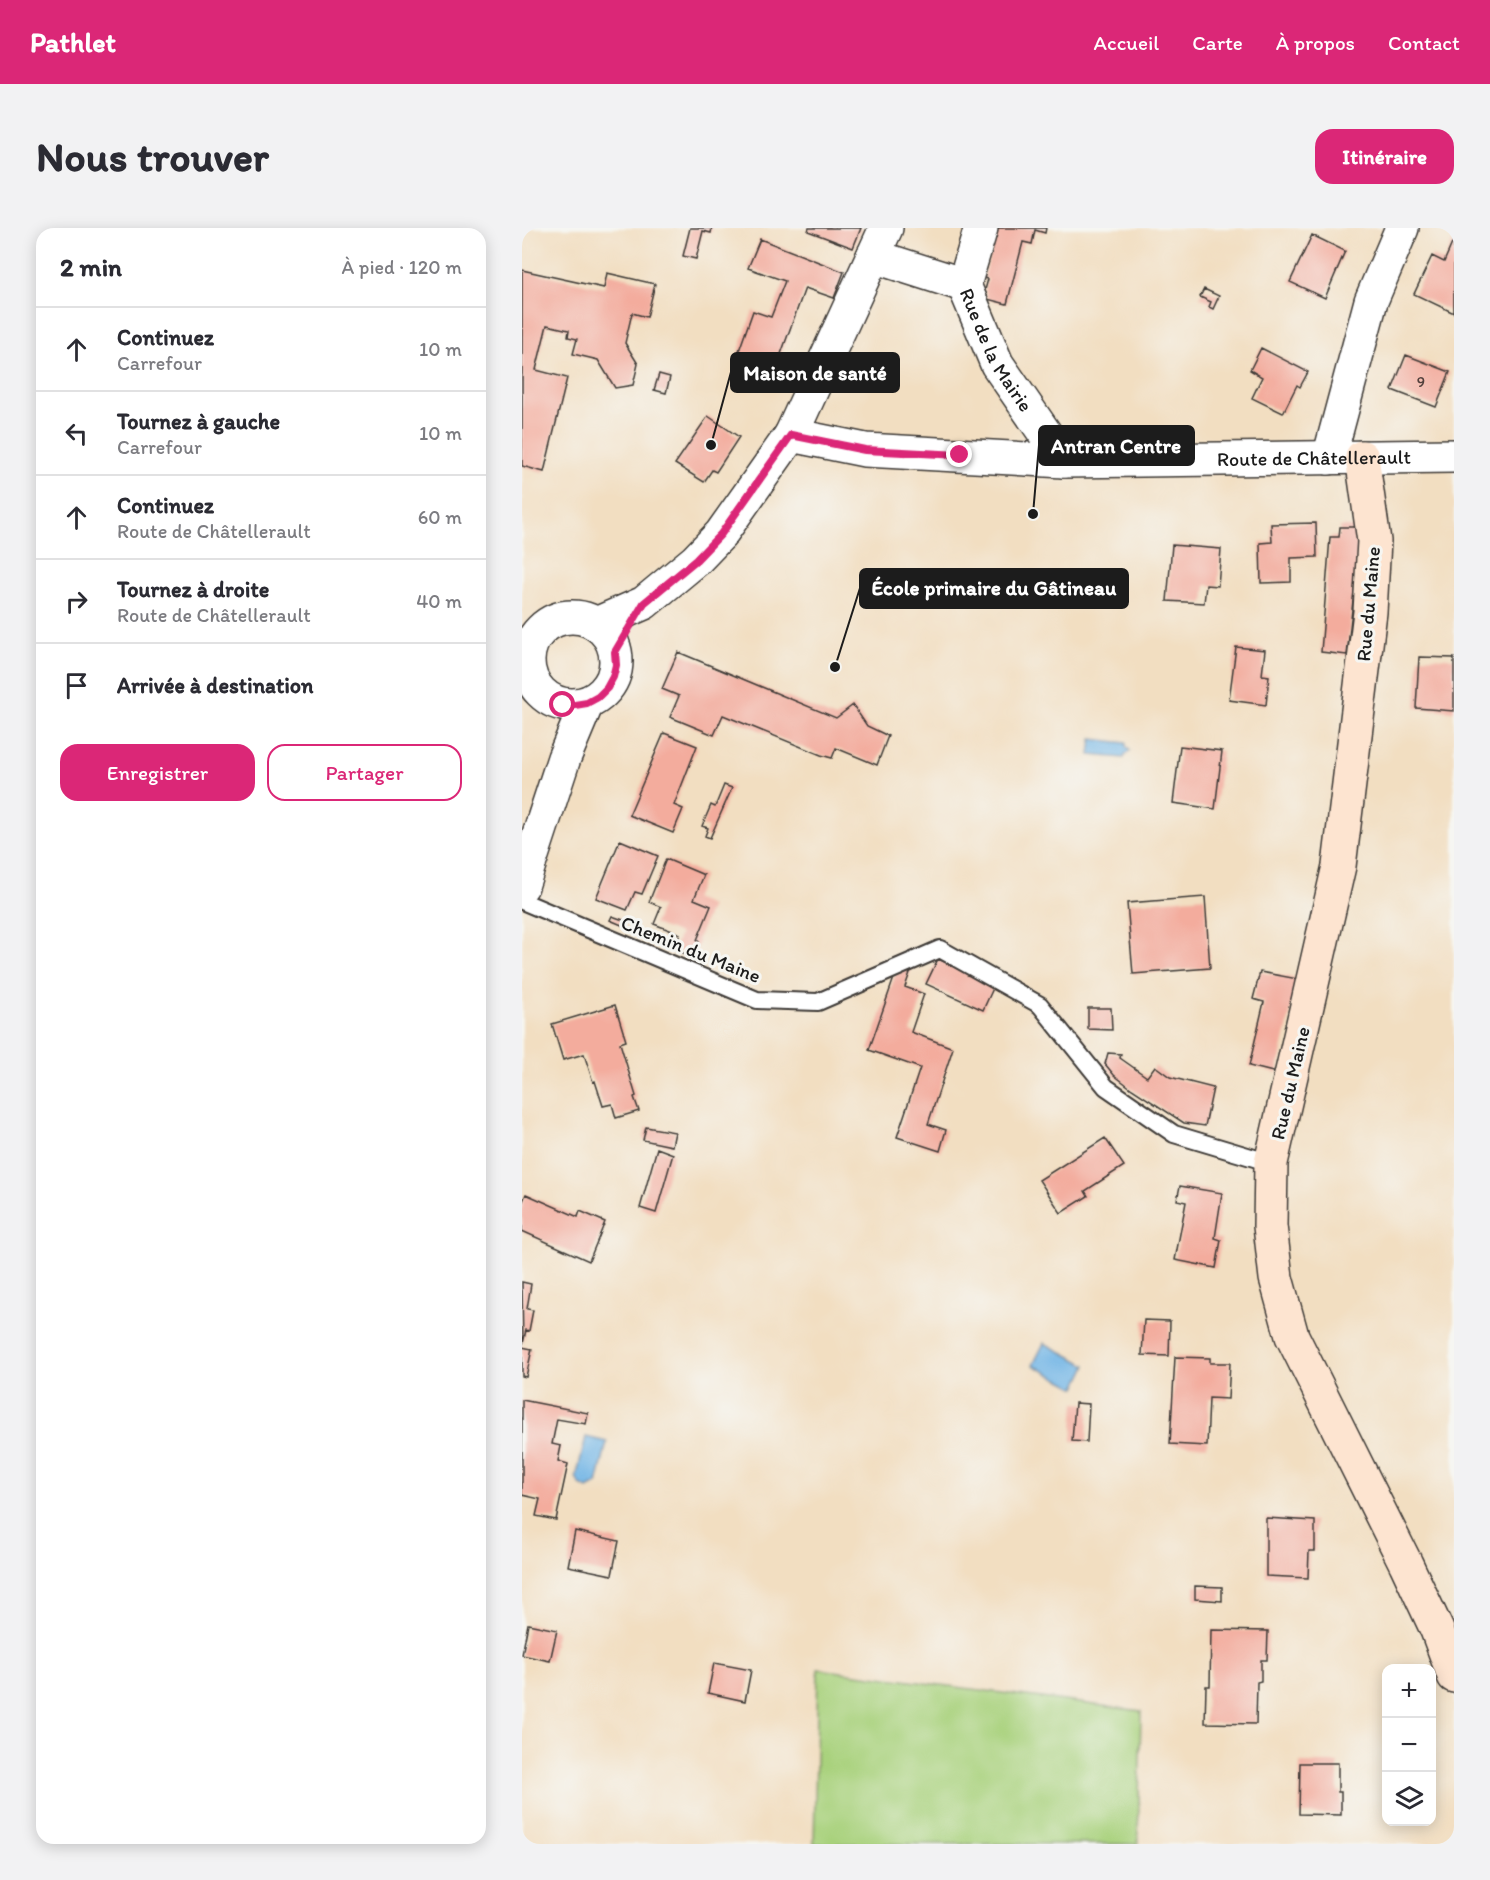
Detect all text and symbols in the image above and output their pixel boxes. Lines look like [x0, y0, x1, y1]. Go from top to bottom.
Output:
text: Pathlet [30, 25, 116, 59]
text: Accueil [1094, 30, 1159, 55]
text: Carte [1192, 30, 1243, 55]
text: À propos [1276, 30, 1355, 55]
text: Contact [1388, 30, 1460, 55]
button: Itinéraire [1315, 129, 1454, 184]
text: Nous trouver [36, 131, 269, 182]
text: 2 min [60, 251, 122, 283]
text: À pied · 120 m [342, 255, 462, 279]
street label: Rue de la Mairie [955, 284, 1038, 416]
text: Continuez [117, 324, 214, 351]
icon: ahead [60, 333, 93, 366]
text: 10 m [419, 337, 462, 361]
text: Carrefour [117, 351, 202, 375]
callout: Maison de santé [731, 353, 899, 392]
text: Maison de santé [743, 360, 887, 385]
house number: 9 [1417, 372, 1425, 391]
text: Tournez à gauche [117, 408, 280, 435]
icon: left [60, 417, 93, 450]
text: 10 m [419, 421, 462, 445]
callout: Antran Centre [1039, 426, 1194, 465]
text: Antran Centre [1050, 433, 1181, 458]
text: Carrefour [117, 435, 202, 459]
route end [946, 441, 972, 467]
street label: Route de Châtellerault [1217, 445, 1411, 471]
text: Continuez [117, 492, 214, 519]
icon: ahead [60, 501, 93, 534]
text: 60 m [418, 505, 462, 529]
text: Route de Châtellerault [117, 519, 311, 543]
street label: Rue du Maine [1351, 545, 1385, 663]
callout: École primaire du Gâtineau [860, 569, 1128, 608]
text: École primaire du Gâtineau [871, 575, 1117, 601]
text: Tournez à droite [117, 576, 269, 603]
icon: right [60, 585, 93, 618]
text: 40 m [416, 589, 462, 613]
text: Route de Châtellerault [117, 603, 311, 627]
icon: arrive [60, 669, 93, 702]
text: Arrivée à destination [117, 672, 313, 699]
route start [549, 691, 575, 717]
button: Enregistrer [60, 744, 255, 801]
button: Partager [267, 744, 462, 801]
street label: Chemin du Maine [618, 910, 764, 988]
street label: Rue du Maine [1265, 1024, 1315, 1142]
map controls [1382, 1664, 1436, 1826]
button: + [1382, 1664, 1436, 1718]
button: − [1382, 1718, 1436, 1772]
button: layers [1382, 1772, 1436, 1826]

